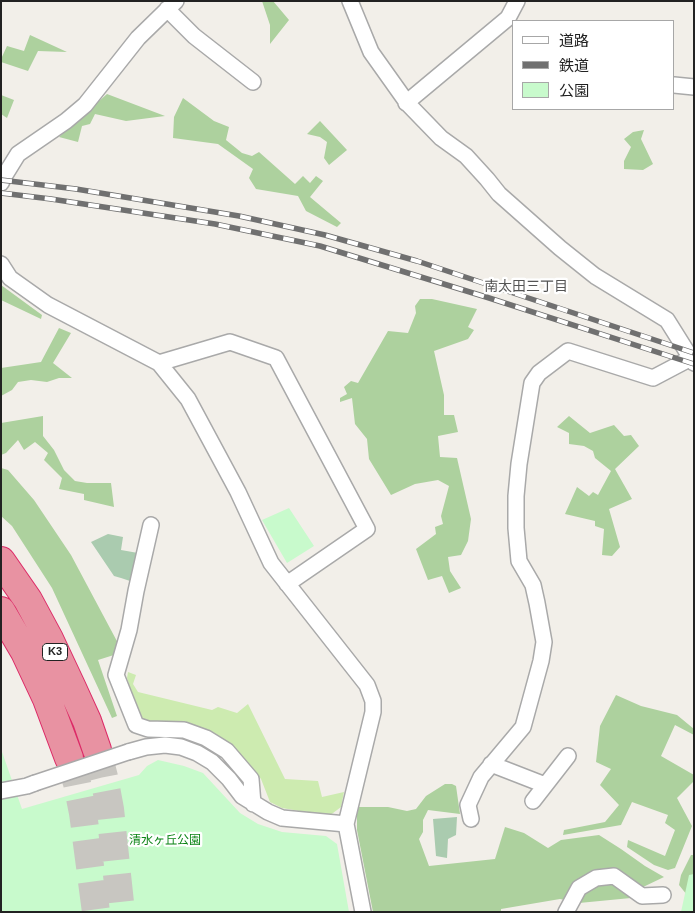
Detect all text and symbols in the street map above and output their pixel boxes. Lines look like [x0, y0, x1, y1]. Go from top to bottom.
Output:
legend [512, 20, 675, 110]
text: 道路 [559, 32, 589, 49]
text: 鉄道 [559, 57, 589, 74]
text: 公園 [559, 82, 589, 99]
district label: 南太田三丁目 [484, 279, 568, 295]
road number: K3 [42, 644, 68, 660]
park label: 清水ヶ丘公園 [129, 834, 201, 848]

